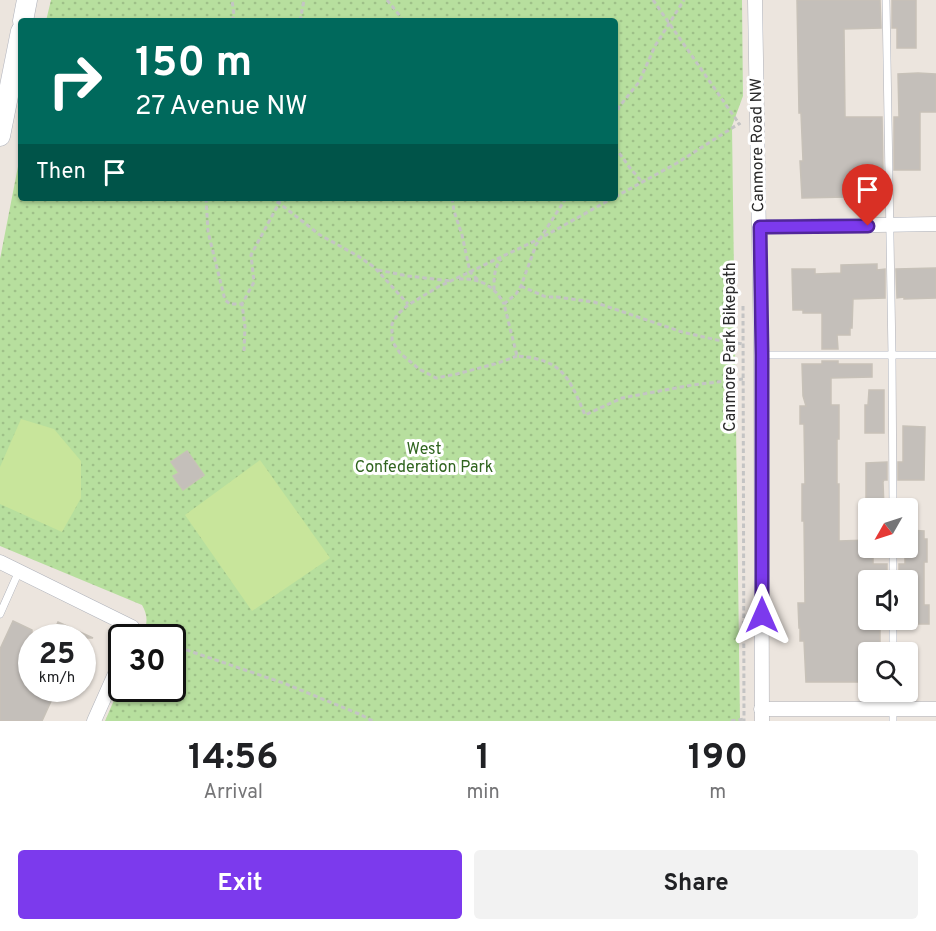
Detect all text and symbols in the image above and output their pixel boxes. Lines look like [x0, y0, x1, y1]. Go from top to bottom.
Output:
text: 150 m [135, 38, 252, 91]
icon: right [36, 42, 114, 120]
street label: Canmore Road NW [747, 78, 769, 212]
text: 27 Avenue NW [135, 90, 308, 124]
icon: arrive [98, 156, 131, 189]
text: Then [36, 159, 86, 186]
pin [842, 164, 893, 226]
icon: arrive [851, 173, 884, 206]
street label: Canmore Park Bikepath [721, 262, 741, 432]
park label: West Confederation Park [355, 440, 493, 478]
north arrow [858, 498, 918, 558]
map controls [858, 498, 918, 702]
button: sound [858, 570, 918, 630]
position arrow [730, 583, 794, 647]
speed limit sign: 30 [108, 624, 186, 702]
text: 25 [39, 637, 75, 674]
button: search [858, 642, 918, 702]
text: km/h [39, 669, 75, 688]
text: 14:56 [188, 736, 278, 782]
text: 1 [476, 736, 490, 782]
text: 190 [688, 736, 748, 782]
text: Arrival [203, 780, 263, 806]
text: min [466, 780, 500, 806]
text: m [709, 780, 726, 806]
button: Exit [18, 850, 462, 919]
button: Share [474, 850, 918, 919]

